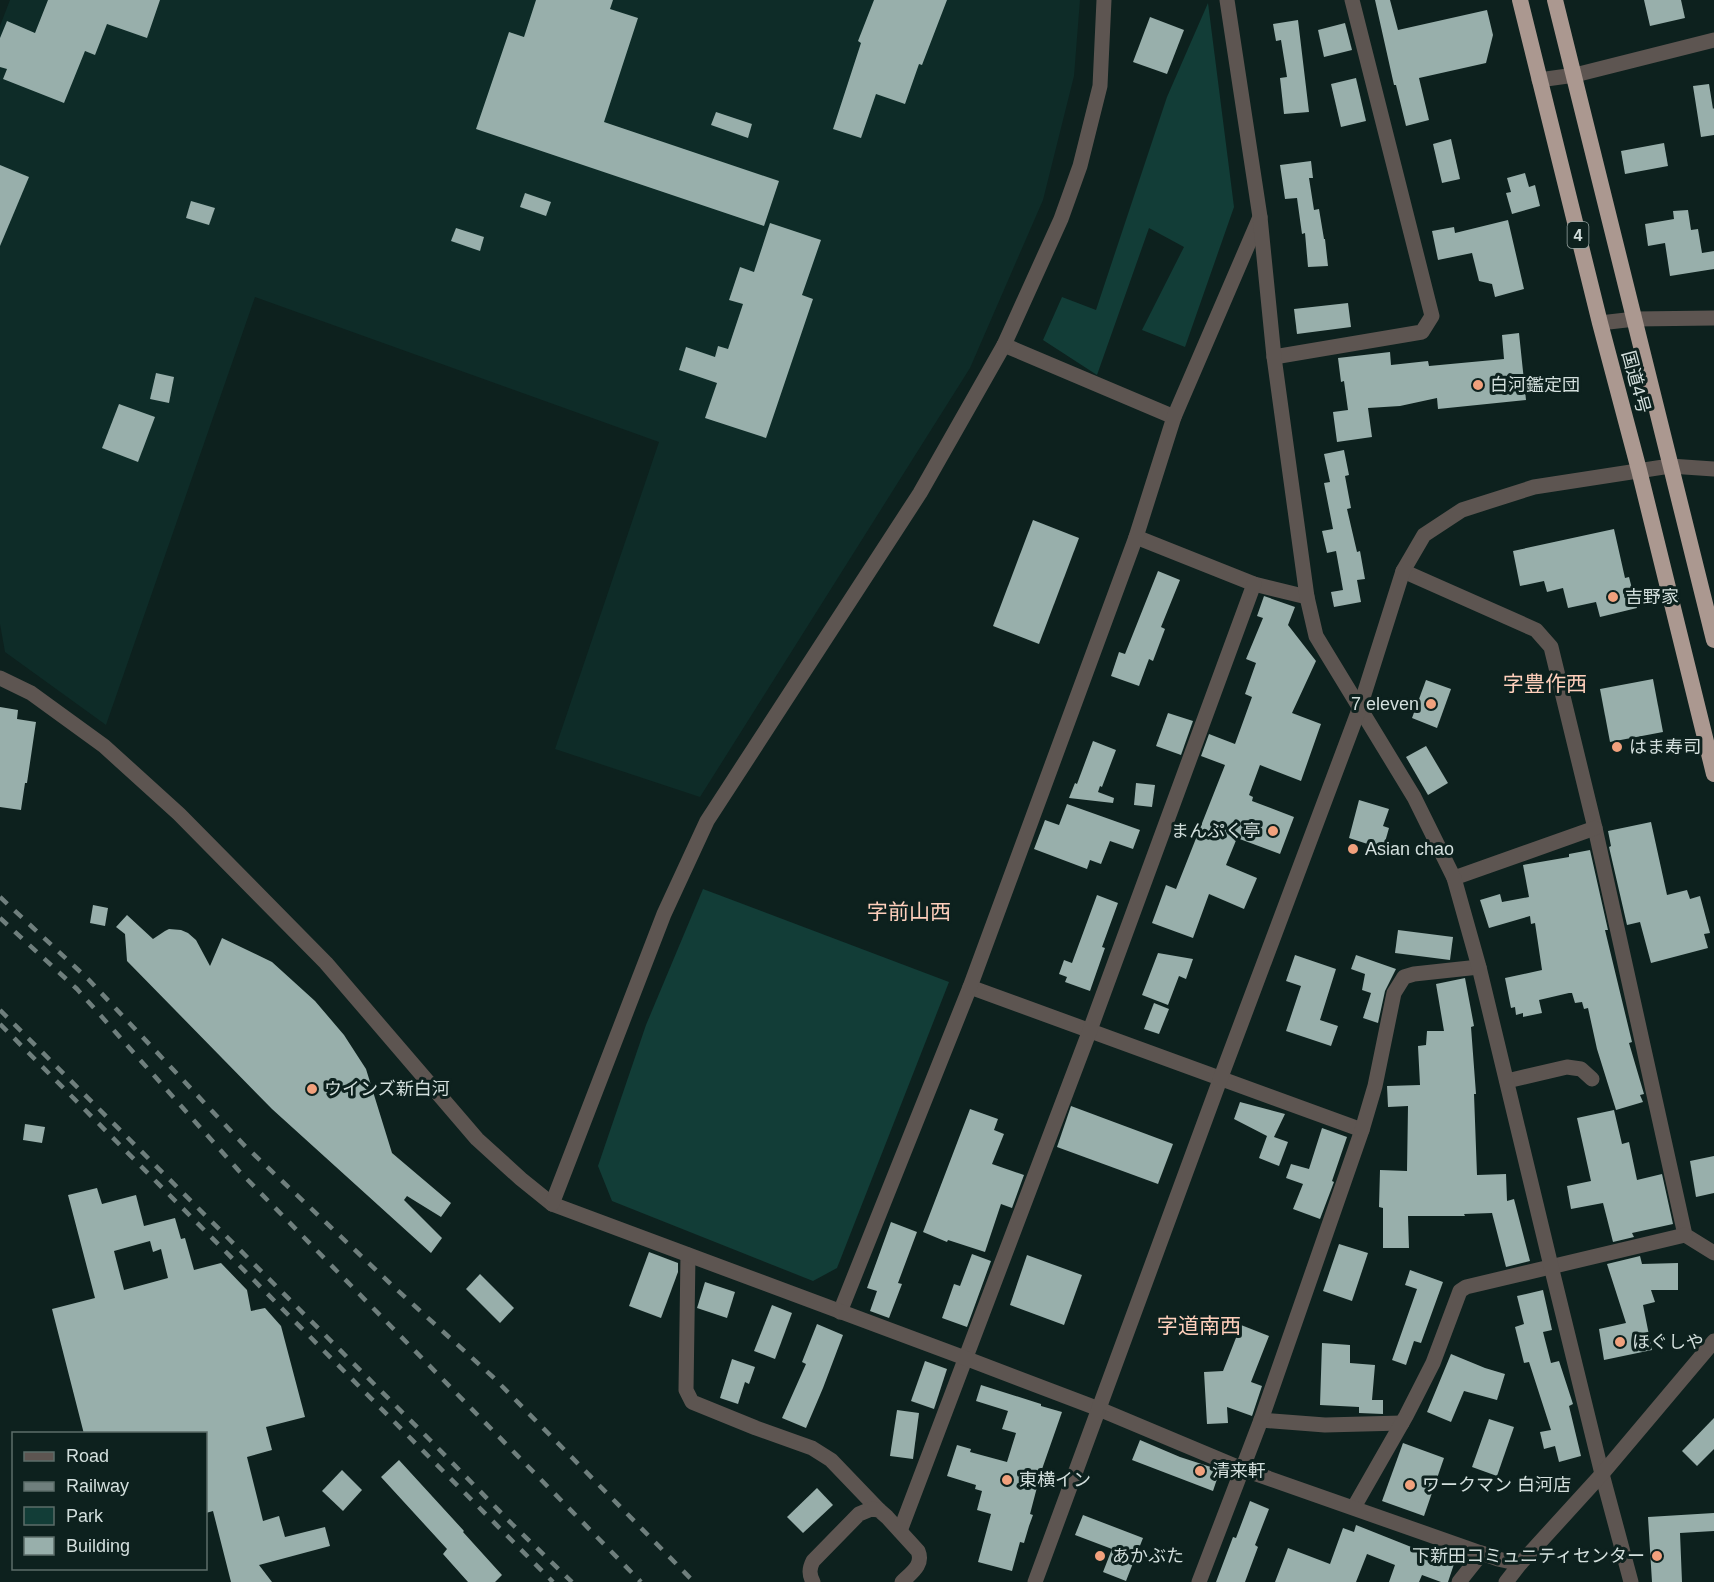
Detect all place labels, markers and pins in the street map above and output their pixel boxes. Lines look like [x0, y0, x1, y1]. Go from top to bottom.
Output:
place label: 白河鑑定団 [1490, 375, 1580, 395]
marker: 白河鑑定団 [1471, 378, 1485, 392]
place label: 吉野家 [1625, 587, 1679, 607]
marker: 吉野家 [1606, 590, 1620, 604]
place label: 7 eleven [1351, 694, 1419, 714]
marker: 7 eleven [1424, 697, 1438, 711]
place label: はま寿司 [1629, 737, 1701, 757]
marker: はま寿司 [1610, 740, 1624, 754]
place label: まんぷく亭 [1171, 821, 1261, 841]
marker: まんぷく亭 [1266, 824, 1280, 838]
place label: Asian chao [1365, 839, 1454, 859]
marker: Asian chao [1346, 842, 1360, 856]
place label: ウインズ新白河 [324, 1079, 450, 1099]
marker: ウインズ新白河 [305, 1082, 319, 1096]
place label: ほぐしや [1632, 1332, 1704, 1352]
marker: ほぐしや [1613, 1335, 1627, 1349]
place label: 清来軒 [1212, 1461, 1266, 1481]
marker: 清来軒 [1193, 1464, 1207, 1478]
place label: 東横イン [1019, 1470, 1091, 1490]
marker: 東横イン [1000, 1473, 1014, 1487]
place label: ワークマン 白河店 [1422, 1475, 1571, 1495]
marker: ワークマン 白河店 [1403, 1478, 1417, 1492]
place label: あかぶた [1112, 1546, 1184, 1566]
place label: 下新田コミュニティセンター [1412, 1546, 1645, 1566]
marker: あかぶた [1093, 1549, 1107, 1563]
marker: 下新田コミュニティセンター [1650, 1549, 1664, 1563]

